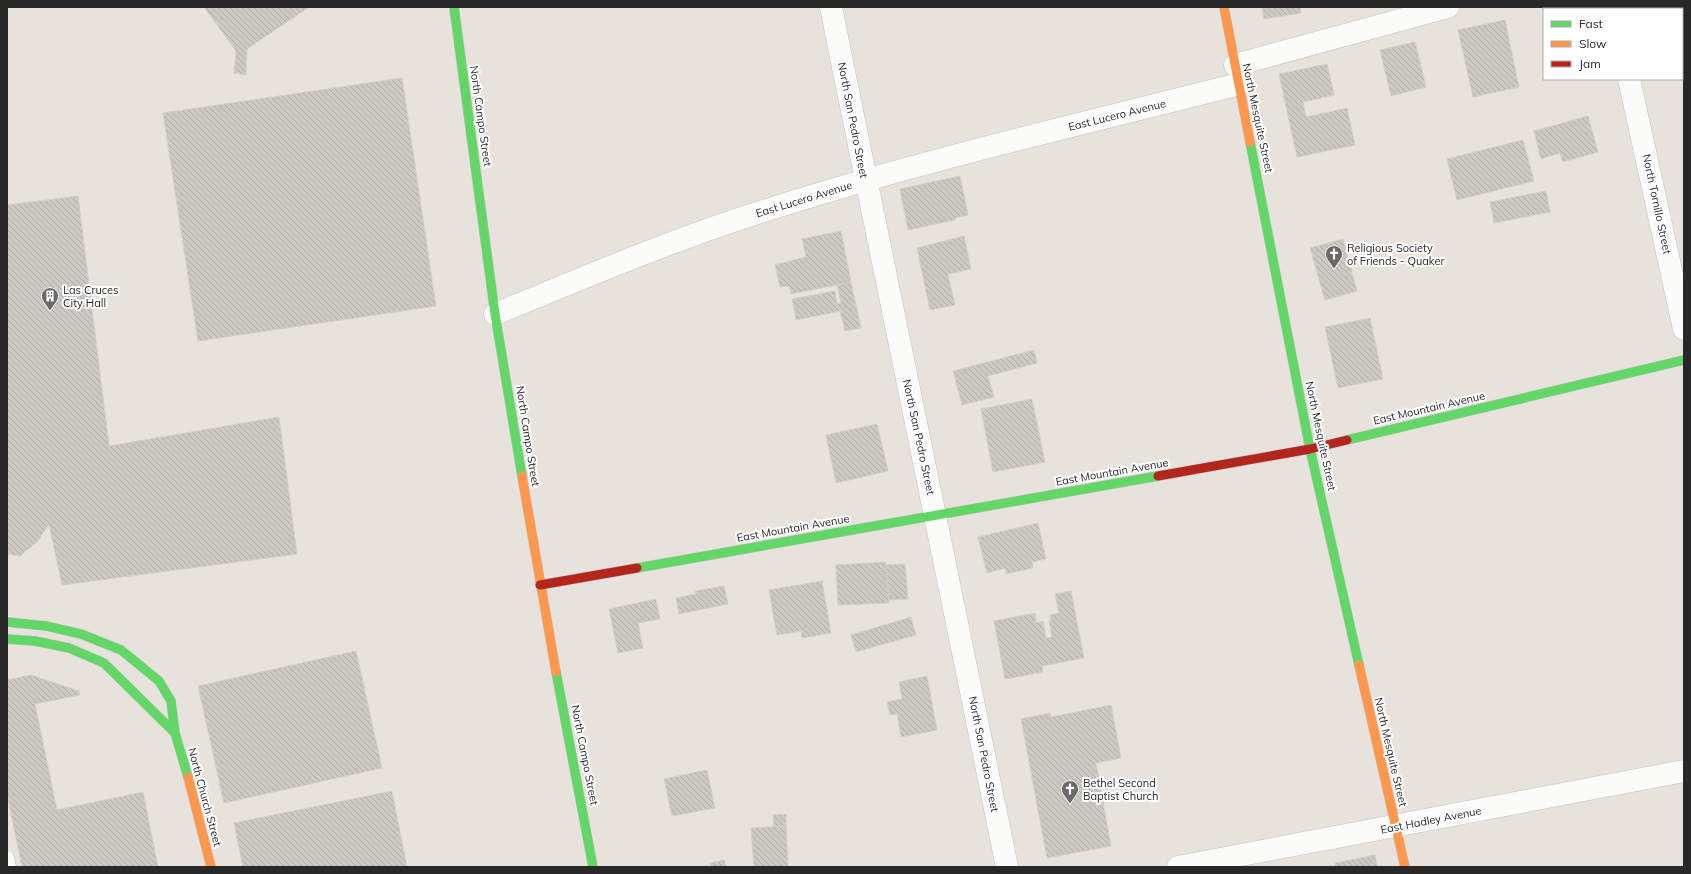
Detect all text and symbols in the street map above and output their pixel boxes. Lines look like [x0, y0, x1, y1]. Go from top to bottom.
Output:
legend [1543, 8, 1683, 80]
text: Fast [1579, 16, 1603, 31]
text: Slow [1579, 36, 1607, 51]
text: Jam [1579, 56, 1601, 71]
street label: North San Pedro Street [835, 61, 871, 179]
street label: North Mesquite Street [1240, 62, 1276, 174]
street label: North Campo Street [467, 65, 495, 167]
street label: East Lucero Avenue [1067, 96, 1167, 134]
street label: North Tornillo Street [1640, 153, 1674, 255]
street label: East Lucero Avenue [754, 178, 854, 220]
place label: Religious Society of Friends - Quaker [1347, 241, 1444, 268]
church icon: Religious Society of Friends - Quaker [1324, 244, 1344, 269]
place label: Las Cruces City Hall [63, 283, 119, 310]
building icon: Las Cruces City Hall [40, 286, 60, 311]
street label: North San Pedro Street [900, 378, 938, 496]
street label: North Mesquite Street [1303, 380, 1339, 492]
street label: North Campo Street [513, 385, 543, 487]
street label: East Mountain Avenue [1372, 388, 1486, 428]
street label: East Mountain Avenue [1054, 455, 1170, 489]
street label: East Mountain Avenue [735, 511, 851, 545]
street label: North San Pedro Street [966, 695, 1002, 813]
street label: North Mesquite Street [1372, 696, 1410, 808]
street label: North Campo Street [568, 704, 602, 806]
street label: North Church Street [185, 746, 225, 848]
place label: Bethel Second Baptist Church [1083, 776, 1158, 803]
church icon: Bethel Second Baptist Church [1060, 779, 1080, 804]
street label: East Hadley Avenue [1379, 803, 1483, 837]

